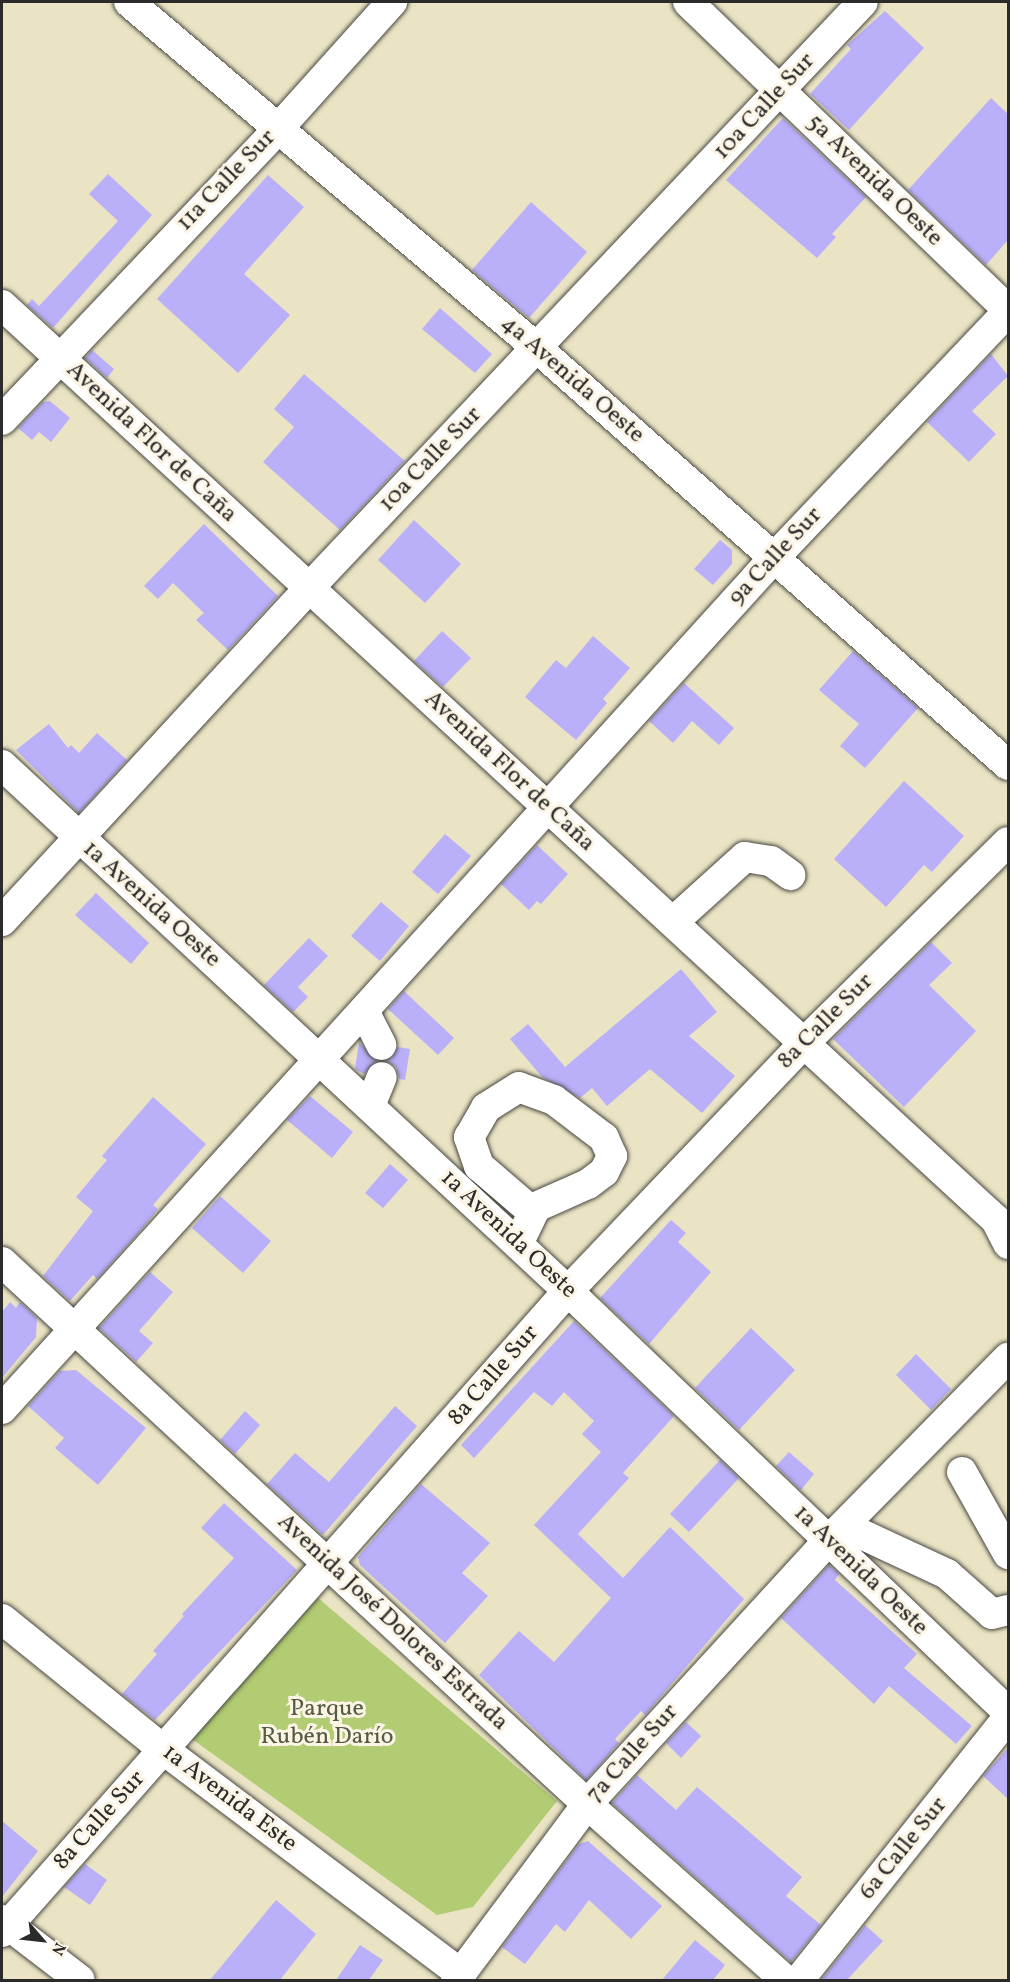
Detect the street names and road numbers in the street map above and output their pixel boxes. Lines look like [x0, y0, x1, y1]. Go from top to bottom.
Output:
street label: 10a Calle Sur [708, 48, 822, 166]
street label: 5a Avenida Oeste [800, 109, 948, 253]
street label: 11a Calle Sur [171, 124, 283, 238]
street label: 4a Avenida Oeste [494, 310, 650, 450]
street label: Avenida Flor de Caña [60, 356, 242, 530]
street label: 10a Calle Sur [374, 401, 488, 519]
street label: 9a Calle Sur [723, 502, 829, 612]
street label: Avenida Flor de Caña [418, 685, 600, 859]
street label: 1a Avenida Oeste [76, 835, 226, 975]
street label: 8a Calle Sur [772, 968, 880, 1076]
street label: 1a Avenida Oeste [434, 1164, 582, 1306]
street label: 8a Calle Sur [442, 1320, 546, 1432]
street label: 1a Avenida Oeste [787, 1500, 933, 1642]
street label: Avenida José Dolores Estrada [271, 1508, 513, 1738]
street label: 7a Calle Sur [581, 1699, 685, 1809]
street label: 1a Avenida Este [156, 1739, 302, 1859]
street label: 8a Calle Sur [48, 1765, 152, 1877]
street label: 6a Calle Sur [854, 1792, 954, 1906]

